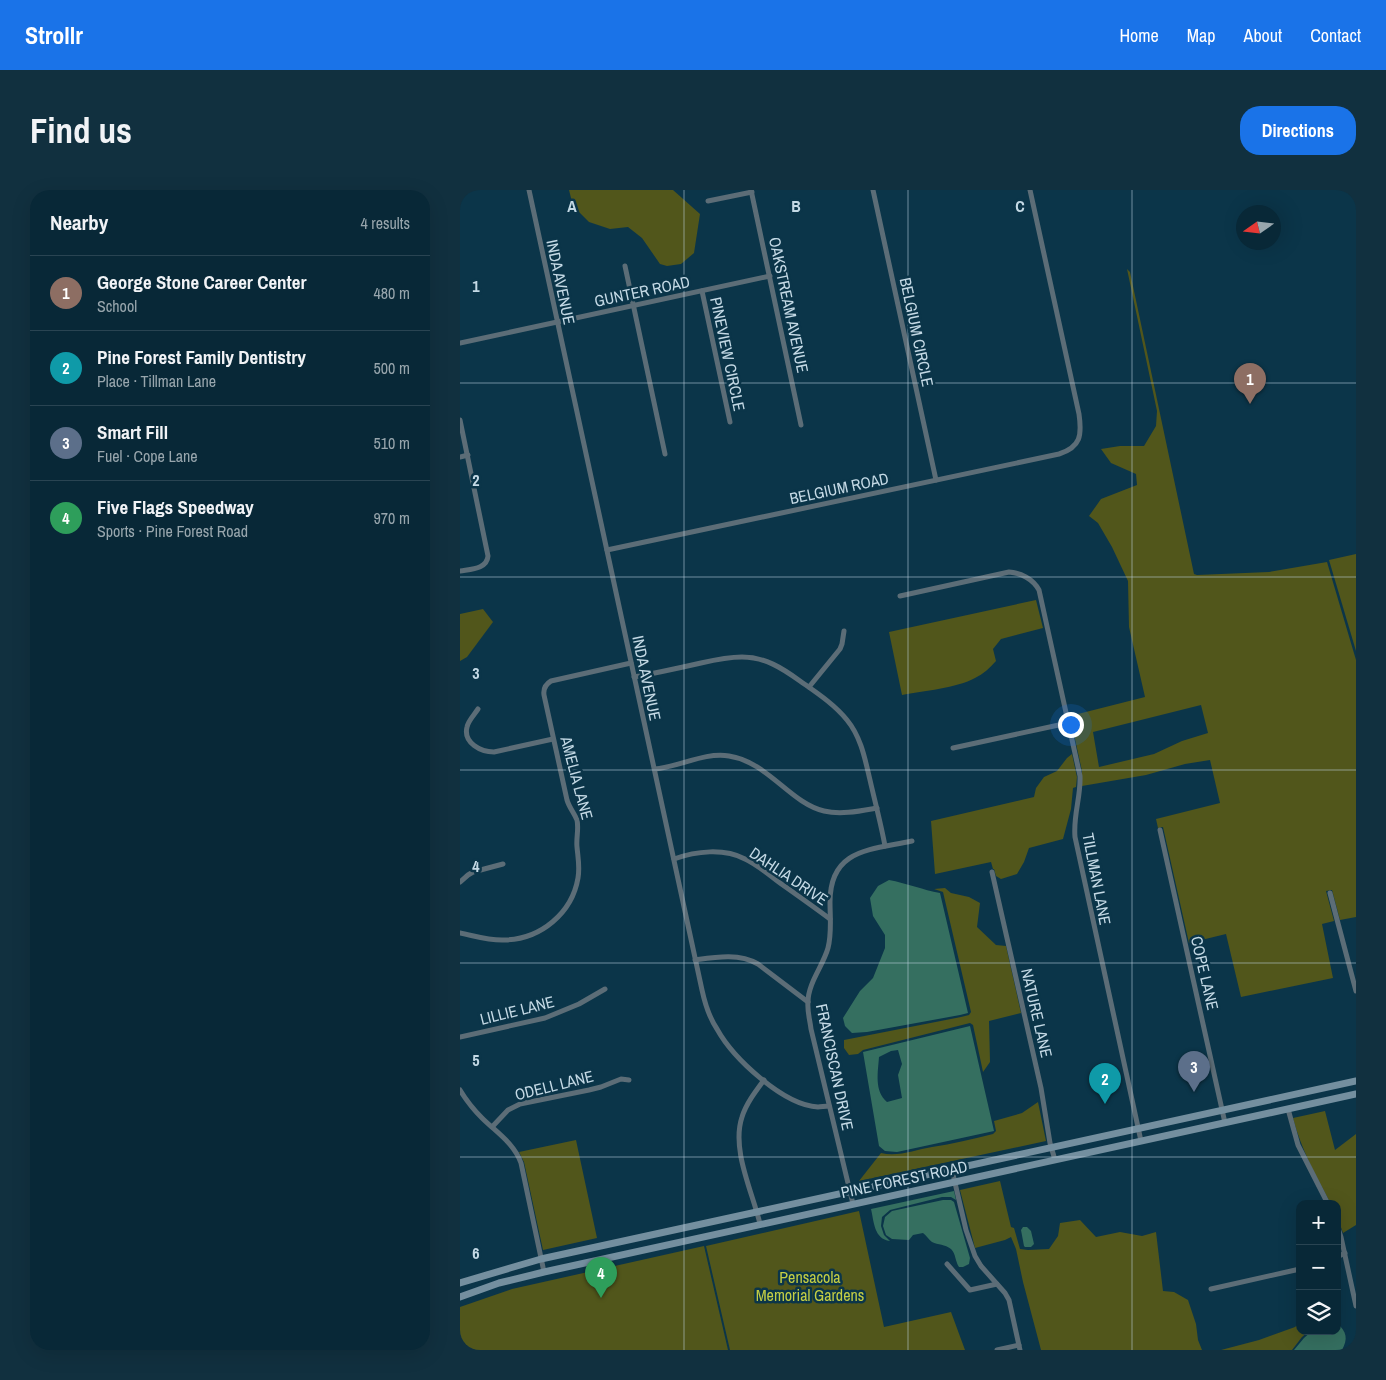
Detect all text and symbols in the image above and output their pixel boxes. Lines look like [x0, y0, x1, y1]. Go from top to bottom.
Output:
text: Strollr [25, 19, 83, 51]
text: Home [1119, 23, 1159, 48]
text: Map [1187, 23, 1216, 48]
text: About [1244, 23, 1282, 48]
text: Contact [1310, 23, 1361, 48]
button: Directions [1240, 106, 1356, 155]
text: Find us [30, 107, 132, 154]
text: A [567, 195, 577, 217]
text: B [791, 195, 801, 217]
text: C [1015, 195, 1025, 217]
north arrow [1236, 205, 1281, 250]
text: Nearby [50, 208, 108, 237]
text: 4 results [360, 212, 410, 234]
street label: OAKSTREAM AVENUE [764, 235, 814, 375]
street label: INDA AVENUE [541, 237, 581, 327]
text: George Stone Career Center [97, 269, 307, 295]
street label: GUNTER ROAD [592, 270, 692, 312]
text: 1 [472, 275, 480, 297]
street label: BELGIUM CIRCLE [895, 276, 939, 388]
text: 1 [62, 282, 70, 304]
text: 480 m [374, 282, 410, 304]
text: School [97, 295, 137, 317]
street label: PINEVIEW CIRCLE [705, 295, 751, 413]
text: Pine Forest Family Dentistry [97, 344, 306, 370]
text: 2 [62, 357, 70, 379]
text: 500 m [374, 357, 410, 379]
pin: 1 [1234, 363, 1266, 404]
text: Place · Tillman Lane [97, 370, 216, 392]
text: Smart Fill [97, 419, 168, 445]
text: 3 [62, 432, 70, 454]
text: 510 m [374, 432, 410, 454]
text: Fuel · Cope Lane [97, 445, 198, 467]
street label: BELGIUM ROAD [788, 467, 890, 509]
text: 2 [472, 469, 480, 491]
text: Five Flags Speedway [97, 494, 254, 520]
text: 4 [62, 507, 70, 529]
text: 970 m [374, 507, 410, 529]
text: Sports · Pine Forest Road [97, 520, 248, 542]
street label: INDA AVENUE [627, 633, 667, 723]
text: 3 [472, 662, 480, 684]
your location [1058, 712, 1084, 738]
street label: AMELIA LANE [555, 733, 599, 822]
street label: TILLMAN LANE [1077, 831, 1117, 927]
street label: DAHLIA DRIVE [745, 842, 833, 910]
text: 4 [472, 855, 480, 877]
street label: COPE LANE [1186, 934, 1224, 1012]
street label: NATURE LANE [1016, 966, 1058, 1060]
street label: LILLIE LANE [478, 990, 556, 1030]
street label: FRANCISCAN DRIVE [811, 1002, 859, 1132]
text: 5 [472, 1049, 480, 1071]
pin: 3 [1178, 1051, 1210, 1092]
pin: 2 [1089, 1063, 1121, 1104]
street label: ODELL LANE [512, 1065, 596, 1105]
street label: PINE FOREST ROAD [839, 1155, 969, 1203]
map controls [1296, 1200, 1341, 1335]
button: + [1296, 1200, 1341, 1245]
text: 6 [472, 1242, 480, 1264]
button: − [1296, 1245, 1341, 1290]
pin: 4 [585, 1257, 617, 1298]
park label: Pensacola Memorial Gardens [756, 1266, 864, 1306]
button: layers [1296, 1290, 1341, 1335]

